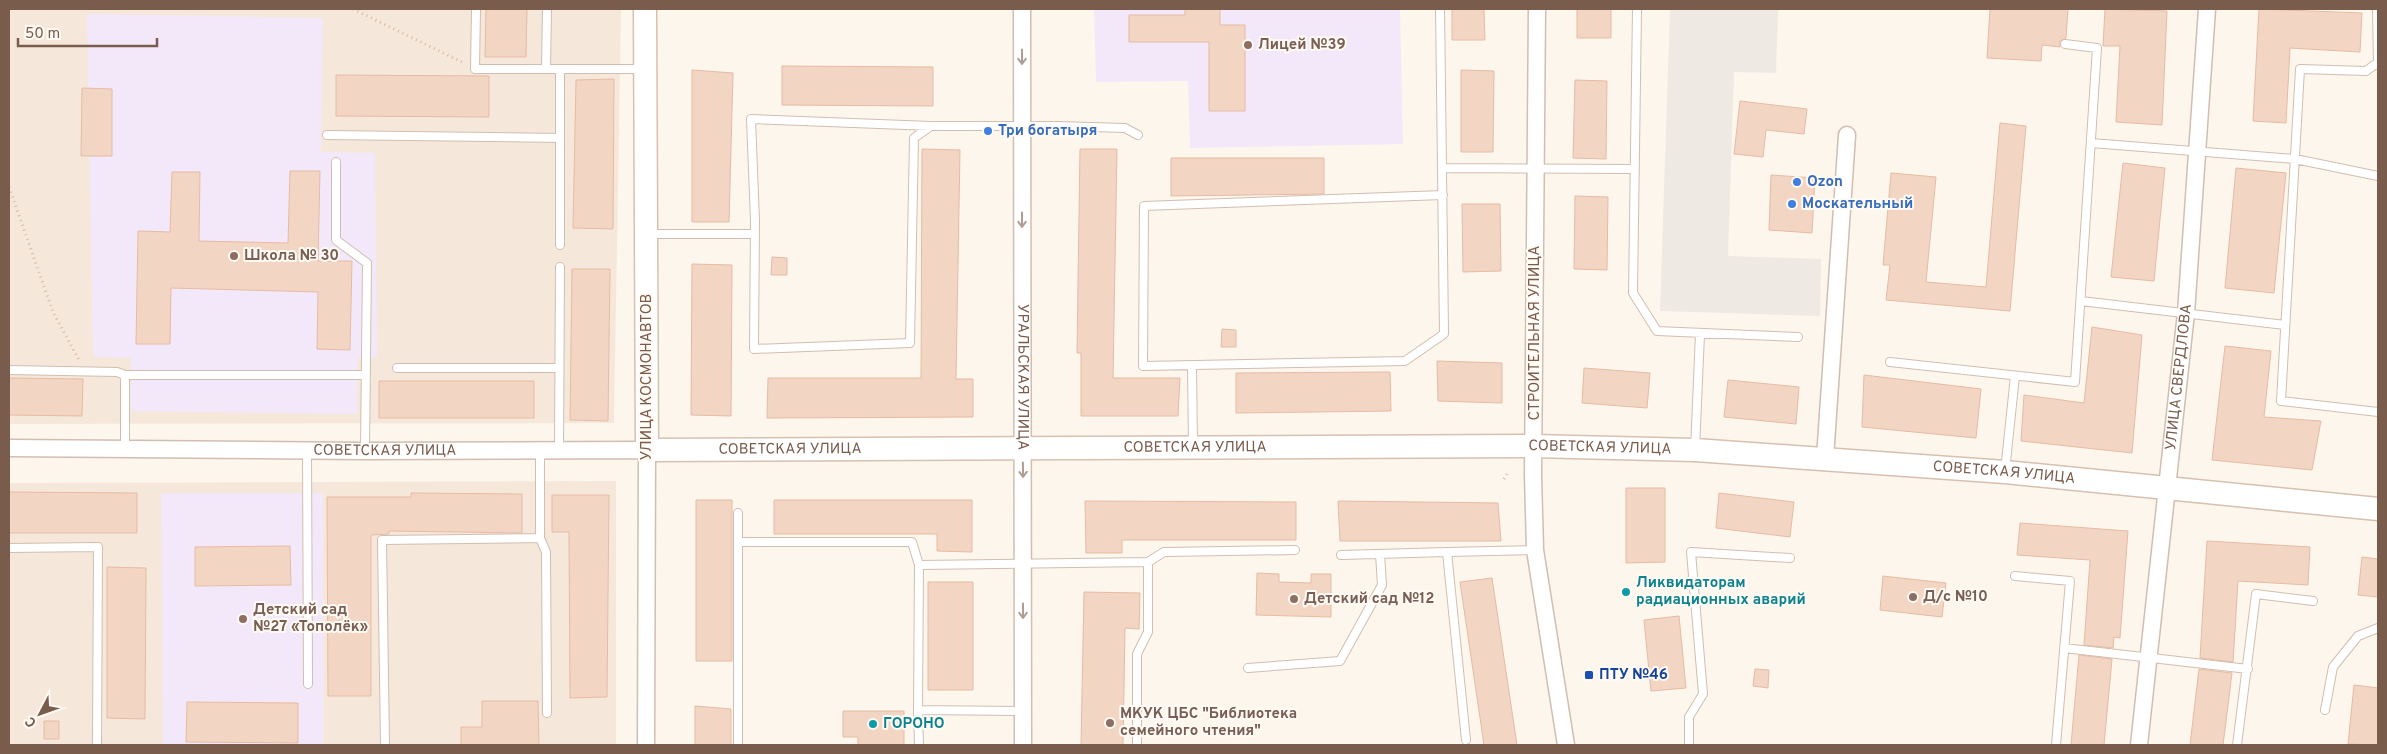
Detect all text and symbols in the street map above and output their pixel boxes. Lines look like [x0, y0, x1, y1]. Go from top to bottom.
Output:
scale bar [18, 15, 156, 47]
text: 50 m [25, 25, 60, 44]
place label: Лицей №39 [1258, 36, 1346, 55]
marker: Лицей №39 [1242, 39, 1254, 51]
one-way arrow [1017, 49, 1027, 65]
place label: Три богатыря [998, 122, 1097, 141]
marker: Три богатыря [982, 125, 994, 137]
place label: Ozon [1807, 173, 1843, 192]
marker: Ozon [1791, 176, 1803, 188]
place label: Москательный [1802, 195, 1913, 214]
marker: Москательный [1786, 198, 1798, 210]
one-way arrow [1017, 212, 1027, 228]
street label: СТРОИТЕЛЬНАЯ УЛИЦА [1526, 246, 1545, 420]
place label: Школа № 30 [244, 247, 339, 266]
marker: Школа № 30 [228, 250, 240, 262]
street label: УЛИЦА КОСМОНАВТОВ [638, 294, 657, 460]
street label: УЛИЦА СВЕРДЛОВА [2162, 303, 2196, 451]
street label: УРАЛЬСКАЯ УЛИЦА [1013, 304, 1032, 450]
street label: СОВЕТСКАЯ УЛИЦА [1528, 436, 1672, 459]
street label: СОВЕТСКАЯ УЛИЦА [1123, 438, 1267, 457]
street label: СОВЕТСКАЯ УЛИЦА [718, 440, 862, 459]
street label: СОВЕТСКАЯ УЛИЦА [313, 441, 457, 461]
street label: СОВЕТСКАЯ УЛИЦА [1932, 457, 2076, 488]
one-way arrow [1019, 462, 1028, 478]
place label: Ликвидаторам радиационных аварий [1636, 574, 1806, 610]
marker: Ликвидаторам радиационных аварий [1620, 586, 1632, 598]
place label: Д/с №10 [1923, 588, 1988, 607]
place label: Детский сад №12 [1304, 590, 1434, 609]
marker: Д/с №10 [1907, 591, 1919, 603]
marker: Детский сад №12 [1288, 593, 1300, 605]
place label: Детский сад №27 «Тополёк» [253, 601, 368, 637]
one-way arrow [1019, 603, 1028, 619]
marker: Детский сад №27 «Тополёк» [237, 613, 249, 625]
place label: ПТУ №46 [1599, 666, 1668, 685]
marker: ПТУ №46 [1583, 669, 1595, 681]
north arrow [15, 689, 65, 739]
place label: МКУК ЦБС "Библиотека семейного чтения" [1120, 705, 1297, 741]
text: С [22, 713, 41, 730]
place label: ГОРОНО [883, 715, 945, 734]
marker: МКУК ЦБС "Библиотека семейного чтения" [1104, 717, 1116, 729]
marker: ГОРОНО [867, 718, 879, 730]

